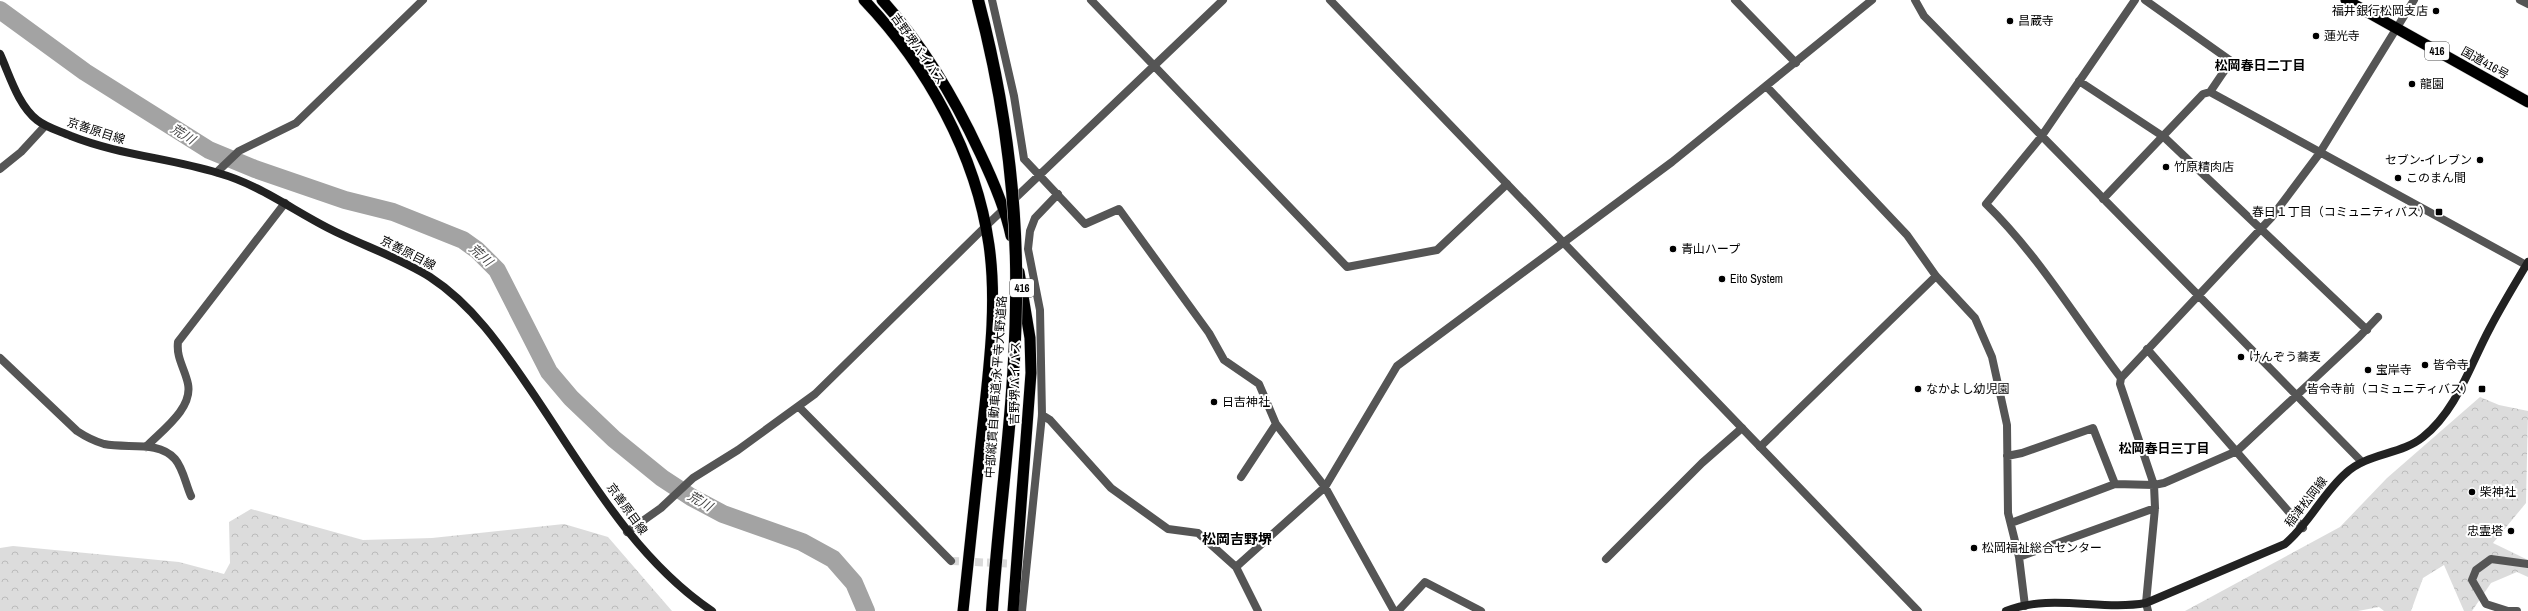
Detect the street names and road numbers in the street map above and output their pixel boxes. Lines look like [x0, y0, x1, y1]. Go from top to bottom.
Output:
street label: 吉野堺バイパス [887, 10, 949, 88]
road number: 416 [2425, 42, 2449, 60]
street label: 国道416号 [2458, 43, 2512, 83]
street label: 京善原目線 [65, 114, 127, 148]
street label: 京善原目線 [378, 232, 438, 274]
road number: 416 [1010, 279, 1034, 297]
street label: 中部縦貫自動車道;永平寺大野道路 [982, 295, 1010, 479]
street label: 吉野堺バイパス [1006, 341, 1024, 425]
street label: 稲津松岡線 [2281, 473, 2331, 531]
street label: 京善原目線 [603, 480, 651, 538]

